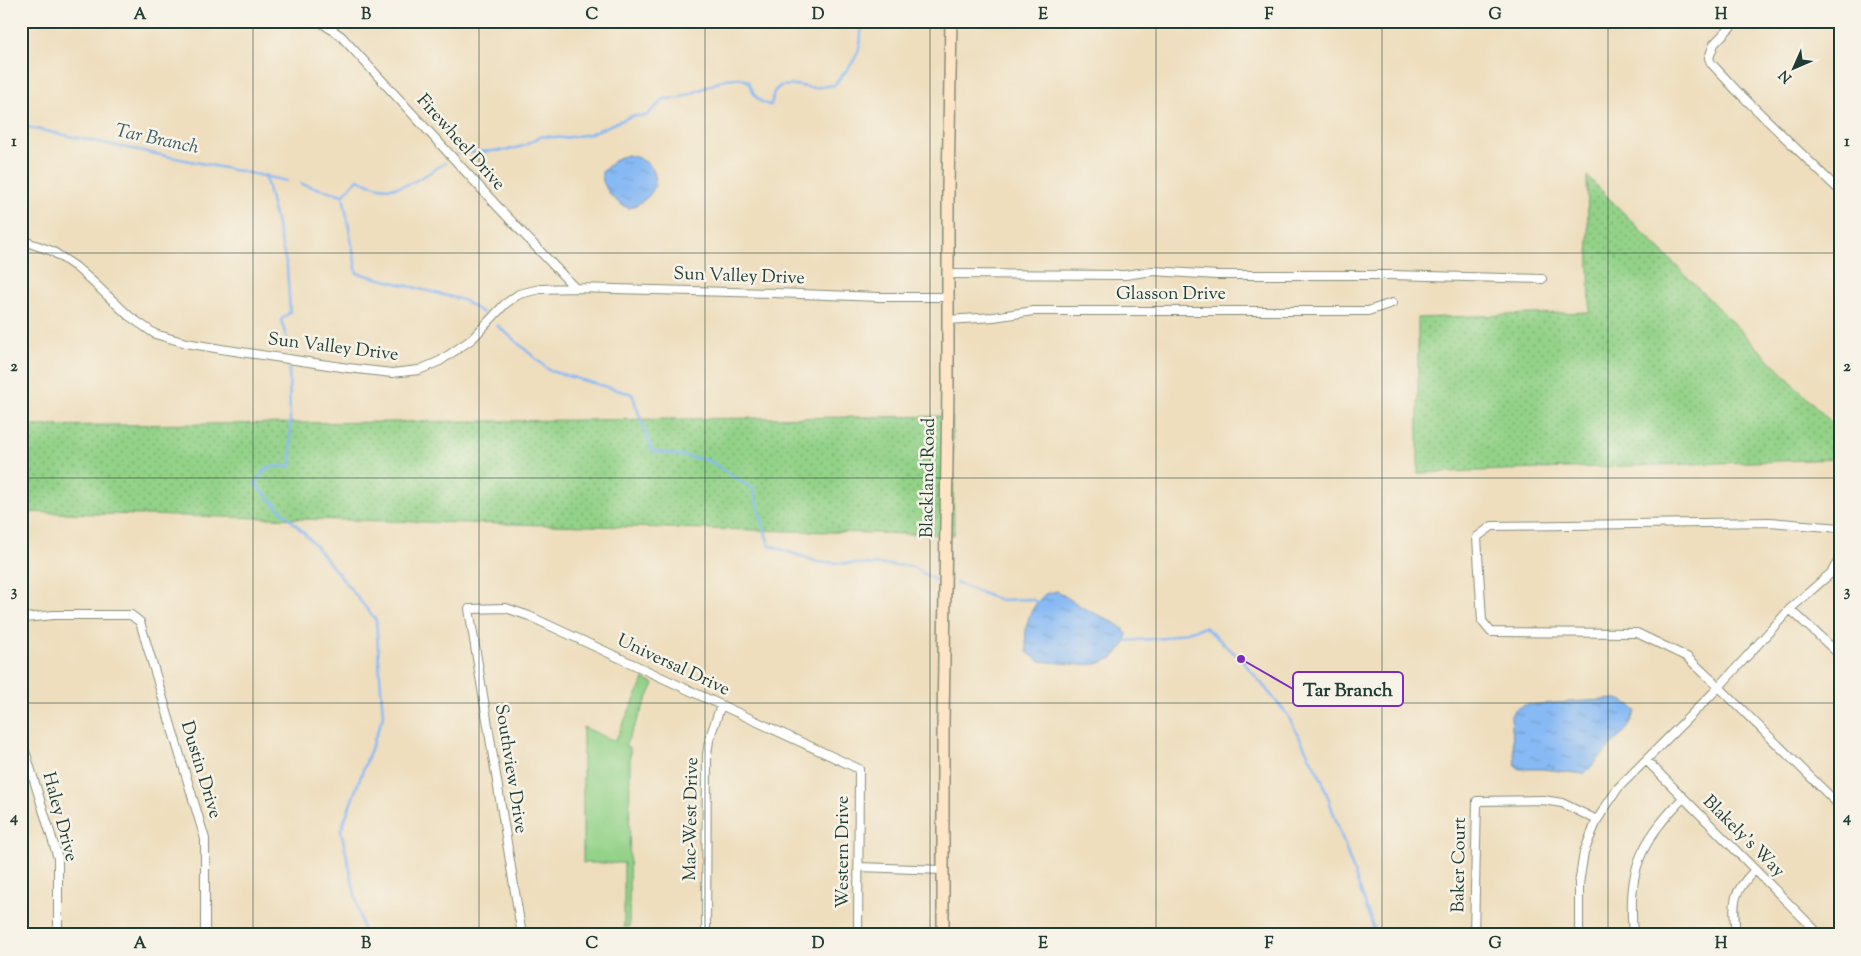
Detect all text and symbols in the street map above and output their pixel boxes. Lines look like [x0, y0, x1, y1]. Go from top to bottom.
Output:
text: A [134, 4, 147, 27]
text: B [361, 4, 371, 27]
text: C [586, 4, 599, 27]
text: D [812, 4, 825, 27]
text: E [1038, 4, 1048, 27]
text: F [1265, 4, 1274, 27]
text: G [1488, 4, 1502, 27]
text: H [1715, 4, 1728, 27]
north arrow [1768, 42, 1818, 92]
text: N [1775, 65, 1797, 87]
street label: Firewheel Drive [409, 89, 511, 197]
water label: Tar Branch [113, 118, 202, 162]
text: 1 [11, 131, 17, 154]
text: 1 [1844, 131, 1850, 154]
street label: Sun Valley Drive [673, 262, 805, 292]
street label: Glasson Drive [1116, 282, 1226, 308]
street label: Sun Valley Drive [266, 327, 400, 369]
text: 2 [10, 356, 18, 379]
text: 2 [1843, 356, 1851, 379]
street label: Blackland Road [915, 418, 943, 538]
text: 3 [11, 581, 18, 604]
text: 3 [1844, 581, 1851, 604]
street label: Universal Drive [612, 628, 734, 704]
callout: Tar Branch [1293, 672, 1403, 706]
text: Tar Branch [1303, 678, 1394, 705]
street label: Southview Drive [487, 702, 533, 836]
street label: Dustin Drive [173, 718, 227, 822]
street label: Mac-West Drive [678, 757, 706, 881]
street label: Haley Drive [35, 769, 83, 865]
street label: Blakely's Way [1696, 790, 1790, 884]
street label: Western Drive [831, 796, 857, 908]
text: 4 [9, 807, 18, 830]
text: 4 [1842, 807, 1851, 830]
street label: Baker Court [1446, 817, 1474, 913]
text: A [134, 933, 147, 956]
text: B [361, 933, 371, 956]
text: C [586, 933, 599, 956]
text: D [812, 933, 825, 956]
text: E [1038, 933, 1048, 956]
text: F [1265, 933, 1274, 956]
text: G [1488, 933, 1502, 956]
text: H [1715, 933, 1728, 956]

